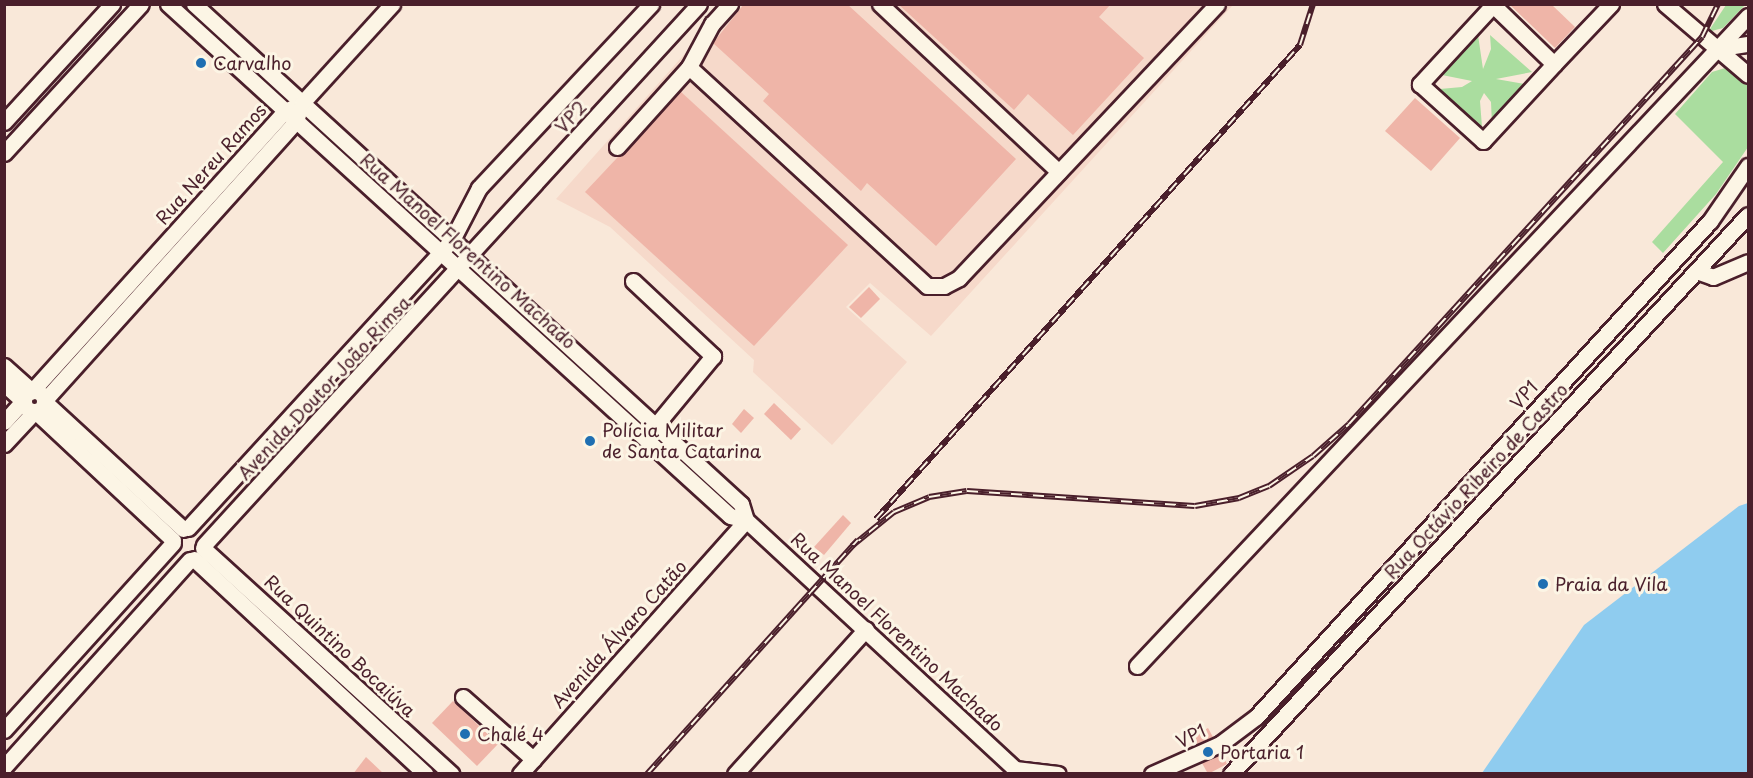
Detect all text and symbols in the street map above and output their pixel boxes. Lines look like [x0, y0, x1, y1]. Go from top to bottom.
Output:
place label: Carvalho [213, 52, 292, 74]
marker: Carvalho [194, 56, 208, 70]
street label: VP2 [551, 96, 591, 138]
street label: Rua Nereu Ramos [151, 99, 271, 229]
street label: Rua Manoel Florentino Machado [356, 149, 580, 353]
street label: Avenida Doutor João Rimsa [234, 292, 414, 484]
street label: VP1 [1506, 376, 1542, 414]
street label: Rua Octávio Ribeiro de Castro [1379, 379, 1573, 583]
place label: Polícia Militar de Santa Catarina [602, 420, 762, 462]
marker: Polícia Militar de Santa Catarina [583, 434, 597, 448]
street label: Rua Manoel Florentino Machado [786, 528, 1008, 736]
street label: Avenida Álvaro Catão [547, 556, 691, 712]
street label: Rua Quintino Bocaiúva [260, 570, 420, 722]
place label: Praia da Vila [1555, 573, 1668, 595]
marker: Praia da Vila [1536, 577, 1550, 591]
street label: VP1 [1173, 720, 1209, 752]
place label: Chalé 4 [477, 723, 545, 745]
marker: Chalé 4 [458, 727, 472, 741]
place label: Portaria 1 [1220, 741, 1305, 763]
marker: Portaria 1 [1201, 745, 1215, 759]

